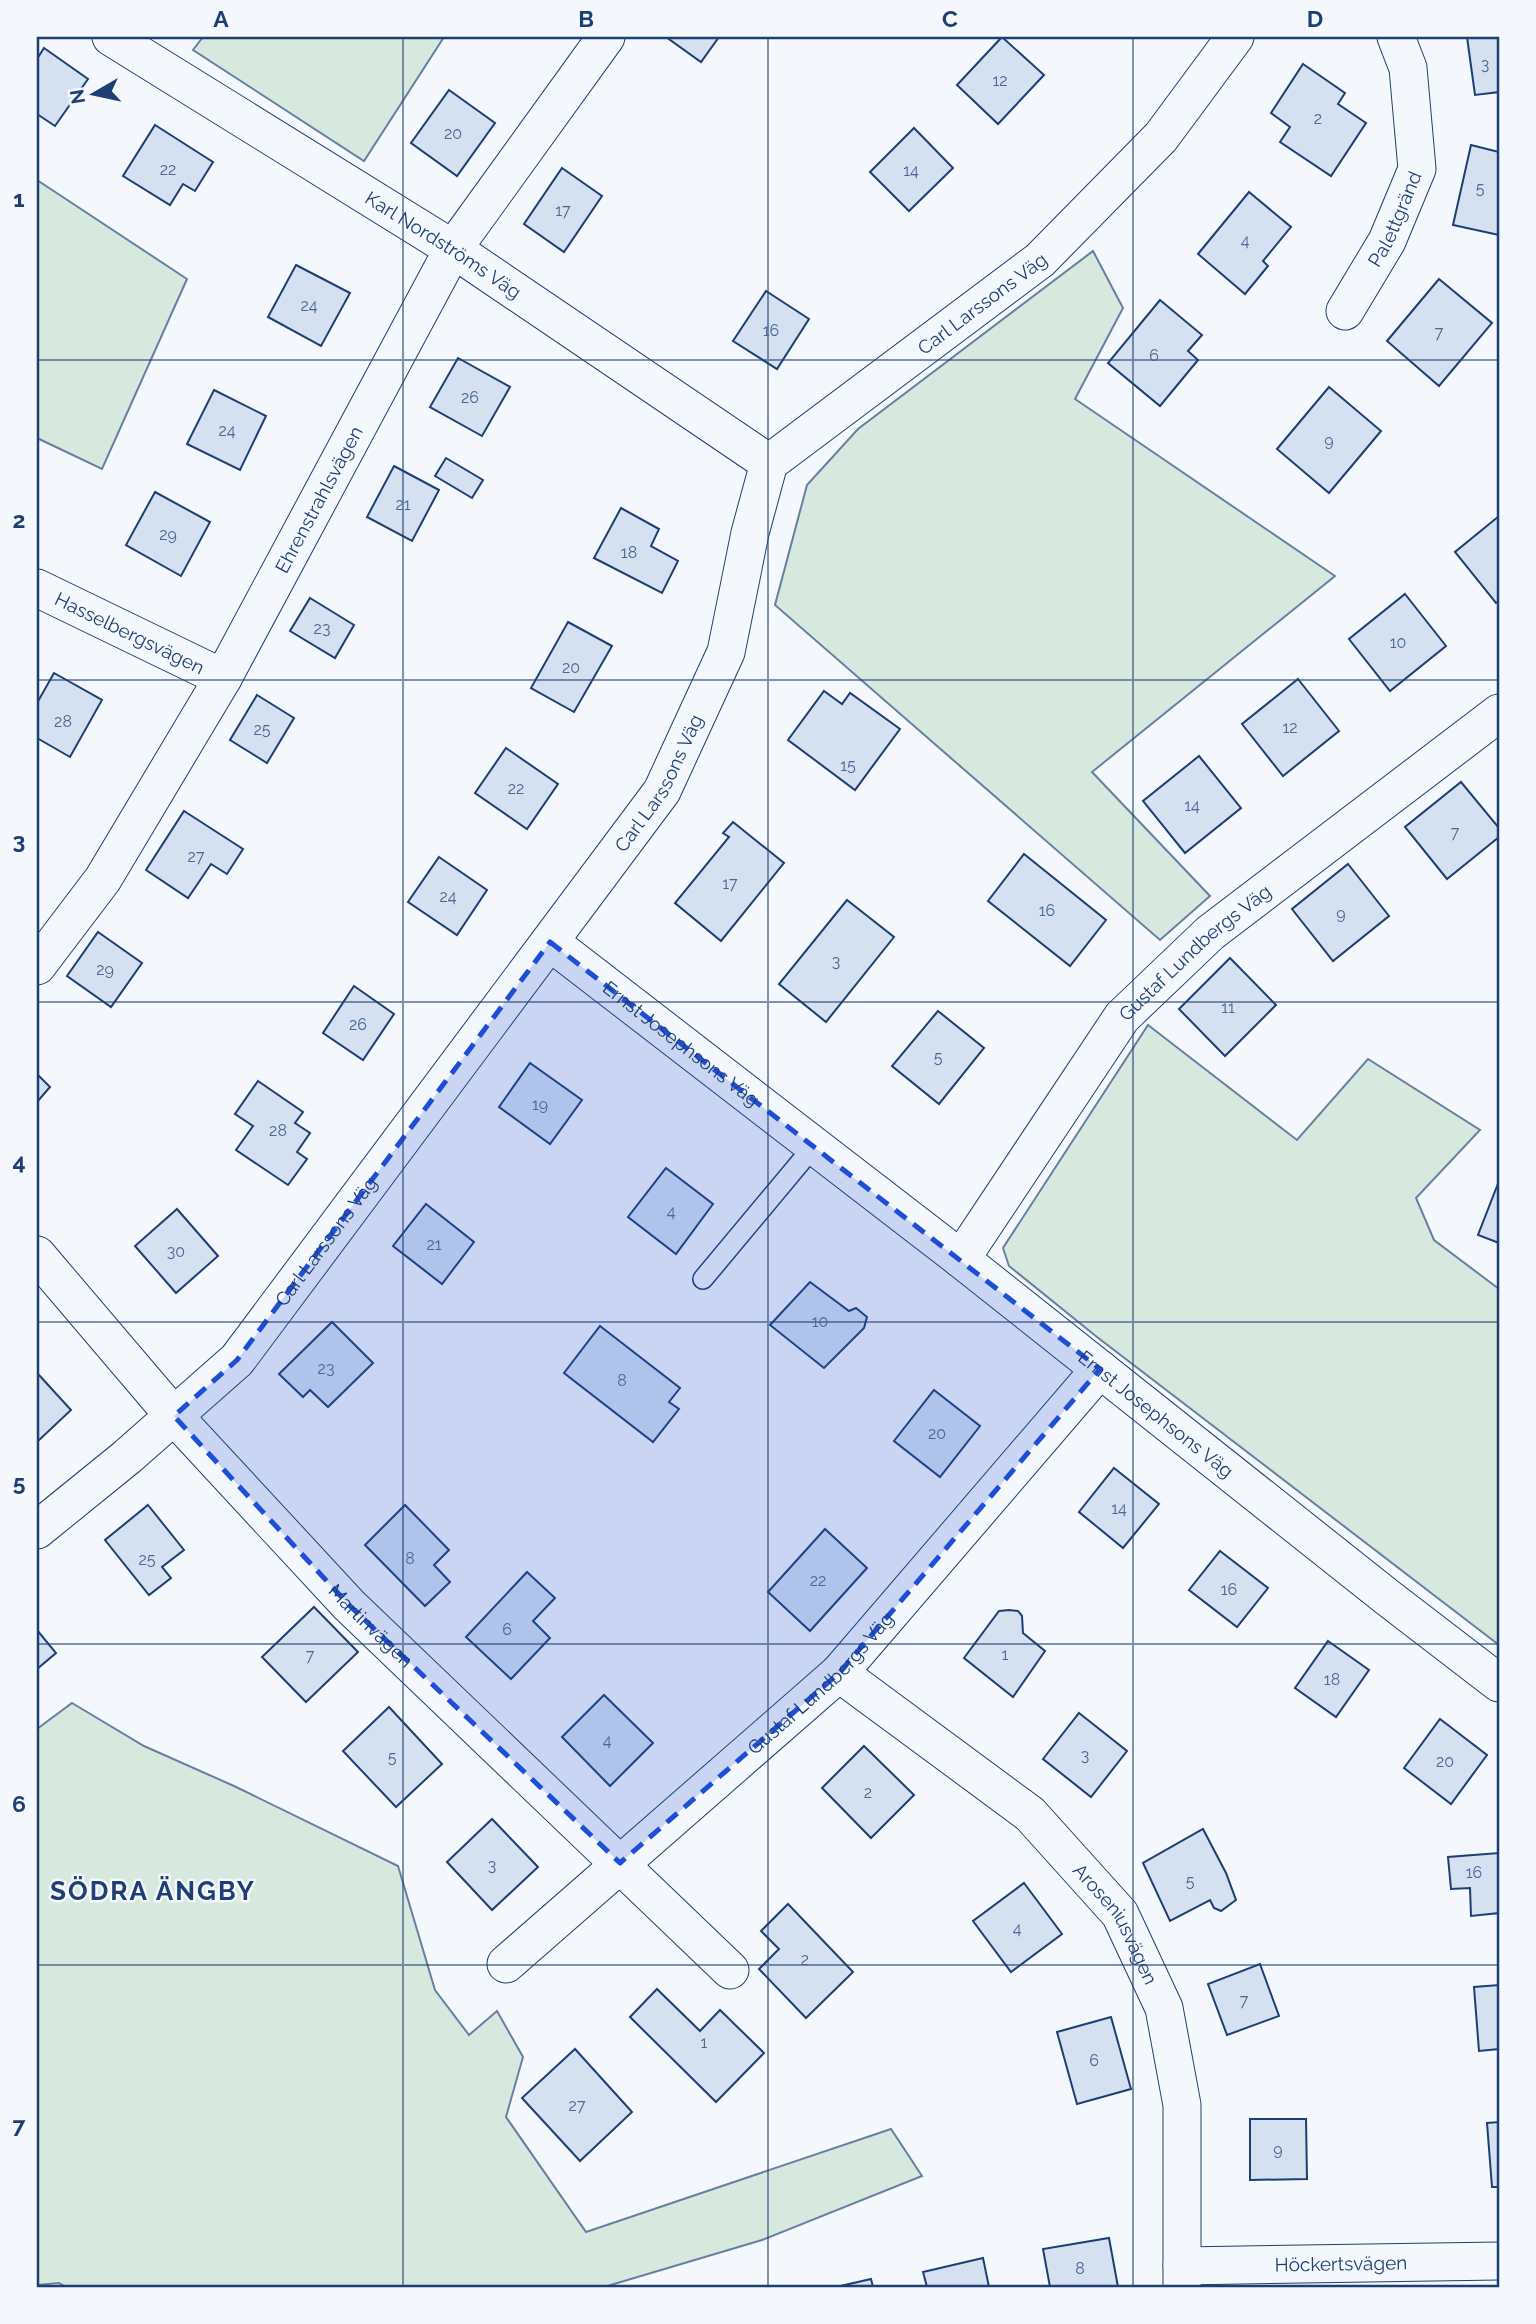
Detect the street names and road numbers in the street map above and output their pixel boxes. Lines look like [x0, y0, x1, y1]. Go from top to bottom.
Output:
street label: Palettgränd [1363, 168, 1426, 271]
street label: Karl Nordströms Väg [362, 187, 525, 303]
street label: Carl Larssons Väg [913, 248, 1051, 359]
street label: Ehrenstrahlsvägen [271, 422, 367, 577]
street label: Hasselbergsvägen [51, 587, 208, 678]
street label: Carl Larssons Väg [610, 711, 707, 856]
street label: Gustaf Lundbergs Väg [1114, 880, 1275, 1025]
street label: Ernst Josephsons Väg [599, 976, 764, 1111]
street label: Carl Larssons Väg [270, 1172, 381, 1310]
street label: Ernst Josephsons Väg [1074, 1346, 1238, 1482]
street label: Martinvägen [324, 1579, 418, 1672]
street label: Gustaf Lundbergs Väg [743, 1607, 898, 1759]
street label: Aroseniusvägen [1069, 1859, 1162, 1988]
street label: Höckertsvägen [1275, 2251, 1407, 2276]

